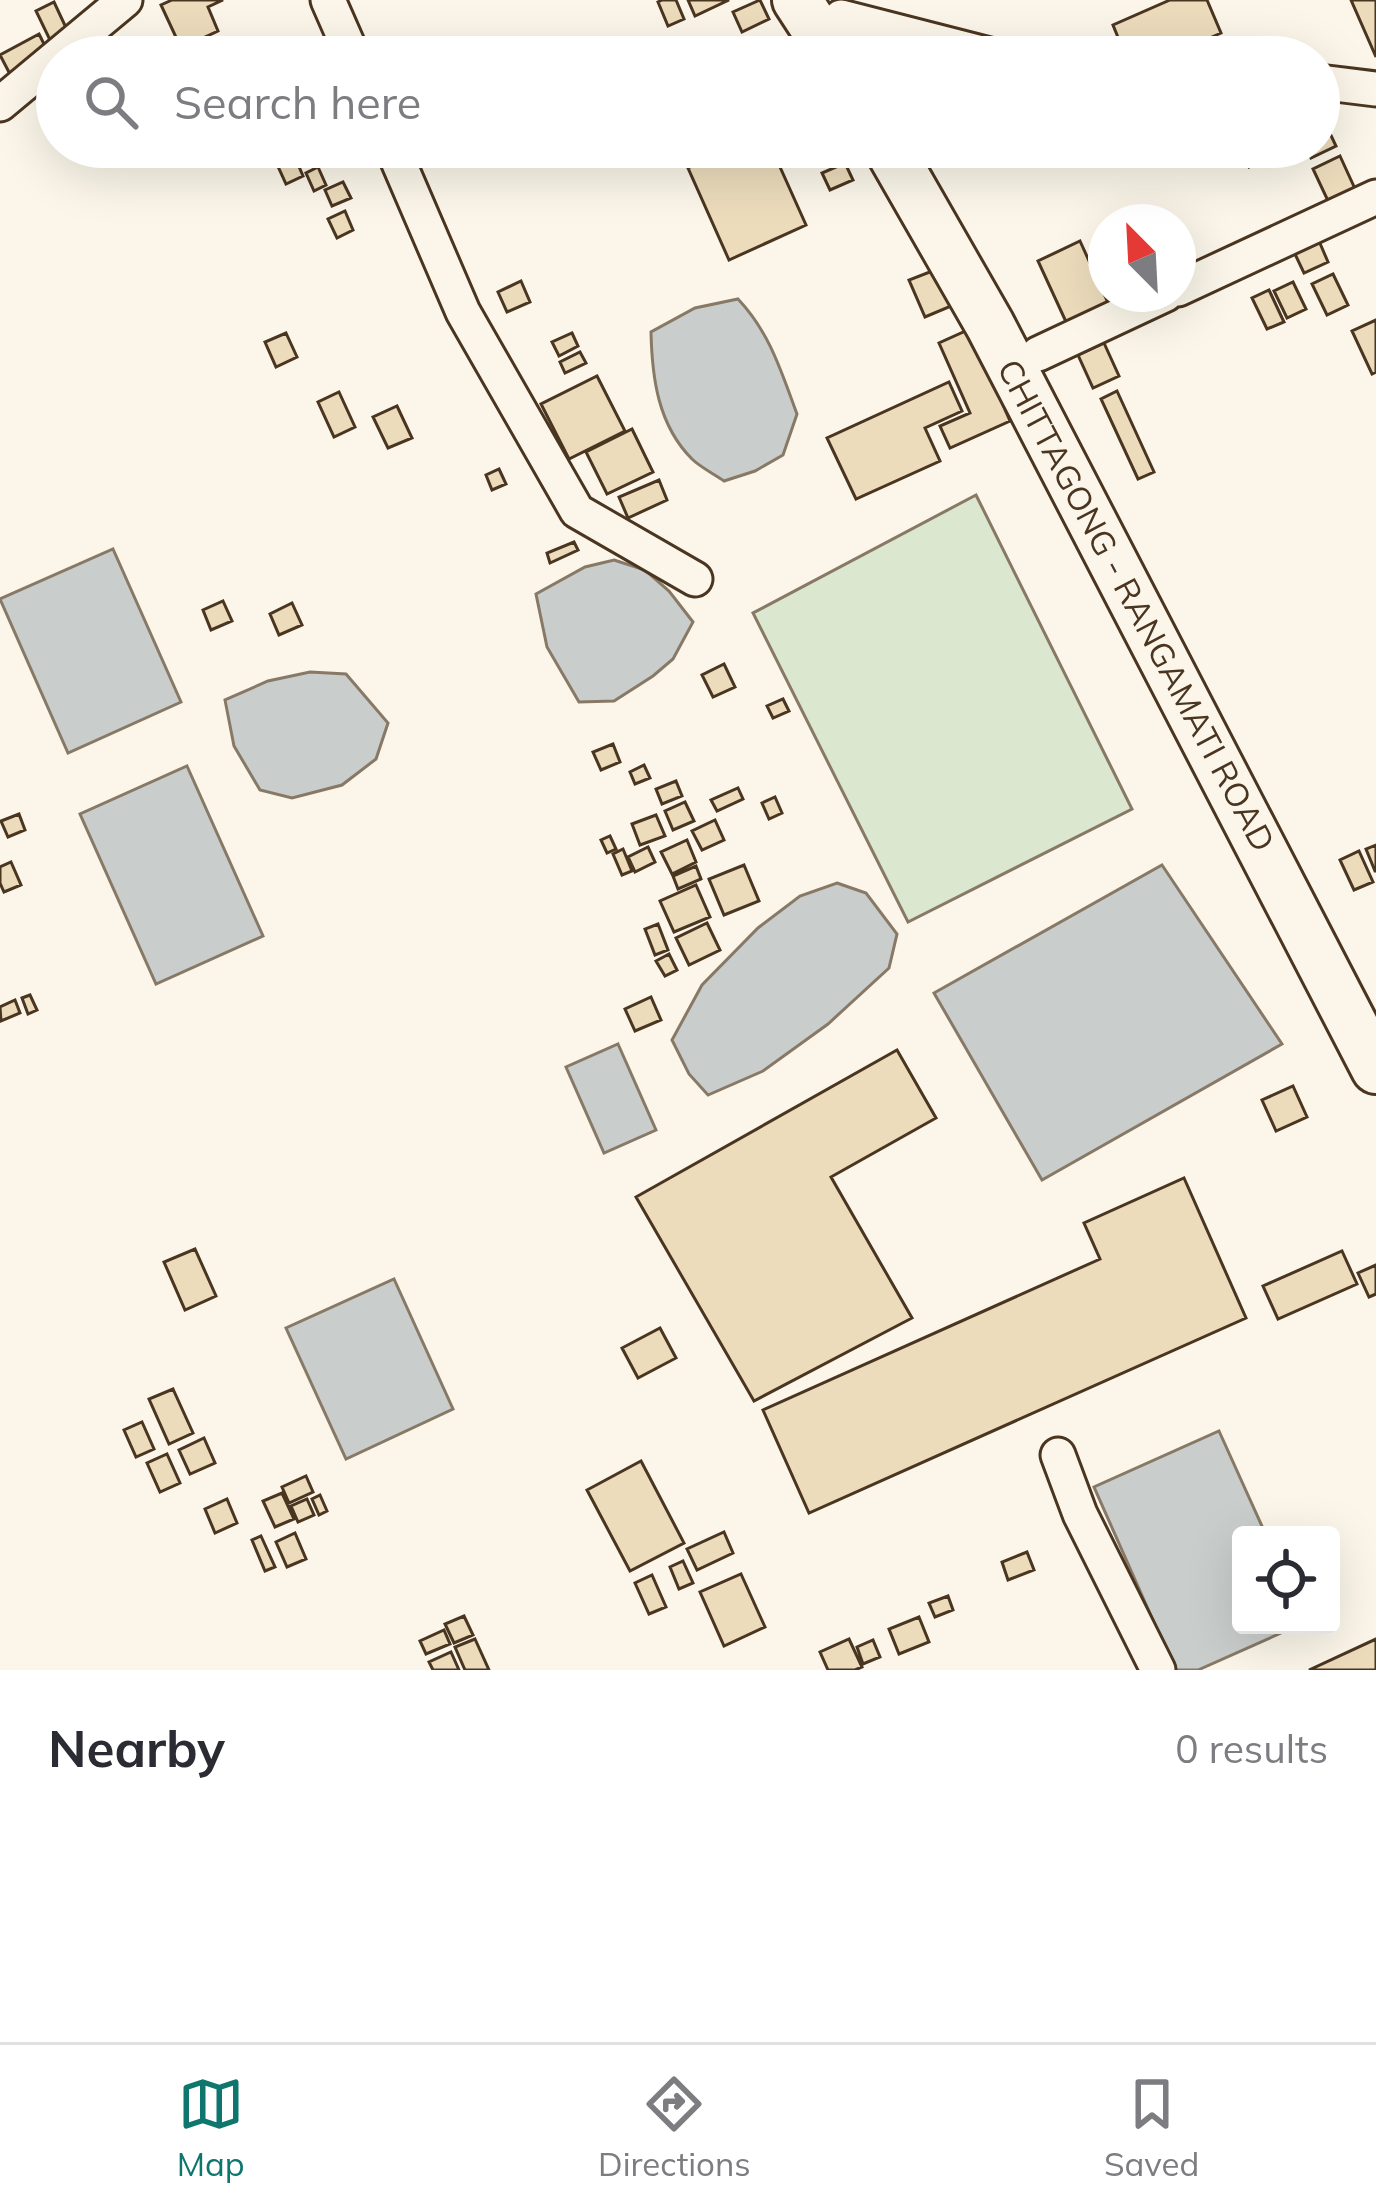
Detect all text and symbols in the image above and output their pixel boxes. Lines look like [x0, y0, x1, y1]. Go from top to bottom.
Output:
search box [36, 36, 1340, 168]
icon: search [78, 69, 144, 135]
text: Search here [174, 74, 421, 130]
north arrow [1088, 204, 1196, 312]
street label: CHITTAGONG - RANGAMATI ROAD [990, 352, 1284, 858]
map controls [1232, 1526, 1340, 1634]
button: locate [1232, 1526, 1340, 1634]
text: Nearby [48, 1716, 225, 1780]
text: 0 results [1175, 1724, 1328, 1773]
tab: Map [177, 2071, 245, 2184]
tab: Directions [598, 2071, 751, 2184]
tab: Saved [1104, 2071, 1199, 2184]

